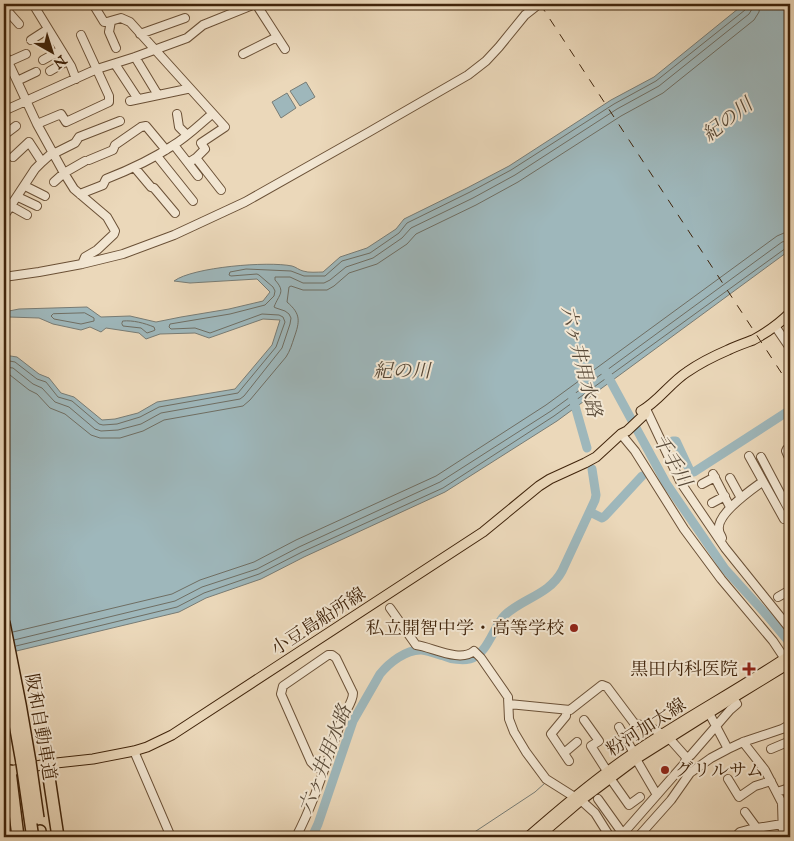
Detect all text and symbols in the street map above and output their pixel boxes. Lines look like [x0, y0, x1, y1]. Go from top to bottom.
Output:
north arrow [28, 28, 78, 78]
text: N [49, 50, 71, 72]
water label: 紀の川 [698, 92, 760, 148]
water label: 六ヶ井用水路 [555, 303, 606, 422]
water label: 紀の川 [373, 360, 432, 384]
water label: 千手川 [647, 430, 697, 493]
street label: 小豆島船所線 [267, 583, 370, 661]
place label: 私立開智中学・高等学校 [366, 618, 564, 641]
marker: 私立開智中学・高等学校 [568, 622, 580, 634]
place label: 黒田内科医院 [630, 659, 738, 682]
marker: 黒田内科医院 [742, 662, 756, 676]
street label: 阪和自動車道 [19, 672, 60, 782]
street label: 粉河加太線 [603, 694, 691, 762]
water label: 六ヶ井用水路 [294, 700, 358, 817]
place label: グリルサム [675, 760, 764, 783]
marker: グリルサム [659, 764, 671, 776]

